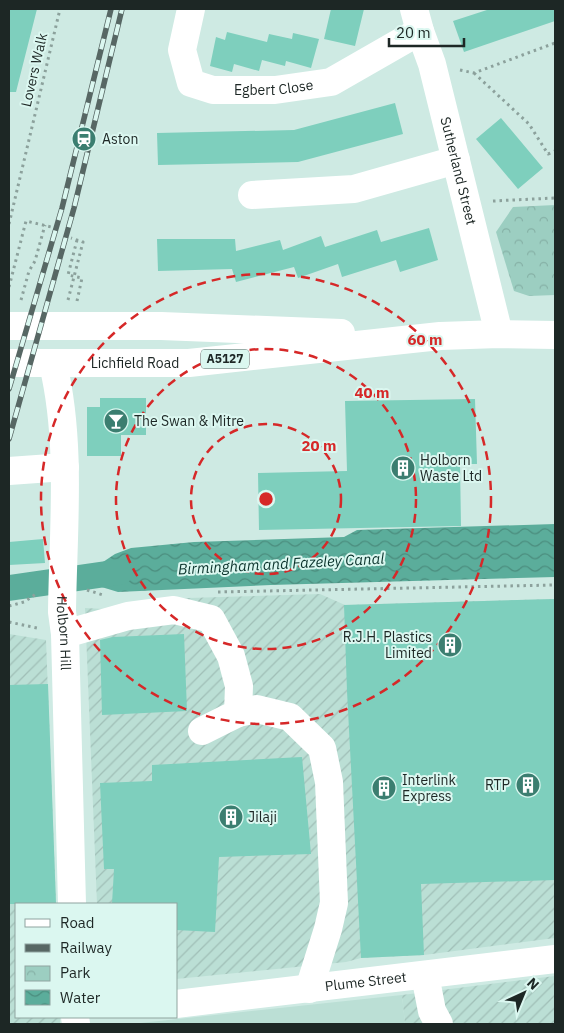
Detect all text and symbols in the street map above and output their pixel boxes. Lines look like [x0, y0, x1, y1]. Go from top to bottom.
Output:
scale bar [389, 15, 464, 47]
text: 20 m [396, 23, 431, 42]
street label: Lovers Walk [17, 31, 51, 109]
street label: Egbert Close [234, 76, 315, 99]
street label: Sutherland Street [436, 115, 481, 227]
station icon: Aston [71, 126, 97, 152]
place label: Aston [102, 130, 138, 148]
text: 60 m [408, 330, 442, 349]
road number: A5127 [201, 349, 249, 368]
street label: Lichfield Road [91, 354, 179, 372]
text: 40 m [355, 383, 389, 402]
bar icon: The Swan & Mitre [103, 408, 129, 434]
place label: The Swan & Mitre [134, 412, 244, 430]
text: 20 m [302, 436, 336, 455]
place label: Holborn Waste Ltd [420, 451, 482, 485]
building icon: Holborn Waste Ltd [390, 455, 416, 481]
centre of rings [257, 490, 275, 508]
water label: Birmingham and Fazeley Canal [177, 549, 385, 578]
street label: Holborn Hill [53, 596, 75, 671]
place label: R.J.H. Plastics Limited [343, 628, 432, 662]
building icon: R.J.H. Plastics Limited [437, 632, 463, 658]
place label: Interlink Express [402, 771, 456, 805]
building icon: RTP [515, 772, 541, 798]
building icon: Interlink Express [371, 775, 397, 801]
place label: RTP [485, 776, 510, 794]
building icon: Jilaji [218, 804, 244, 830]
place label: Jilaji [248, 808, 277, 826]
legend [15, 903, 178, 1018]
text: Road [60, 913, 95, 932]
text: Railway [60, 938, 113, 957]
text: Park [60, 963, 90, 982]
street label: Plume Street [324, 968, 407, 995]
north arrow [499, 968, 549, 1018]
text: N [523, 974, 543, 994]
text: Water [60, 988, 101, 1007]

